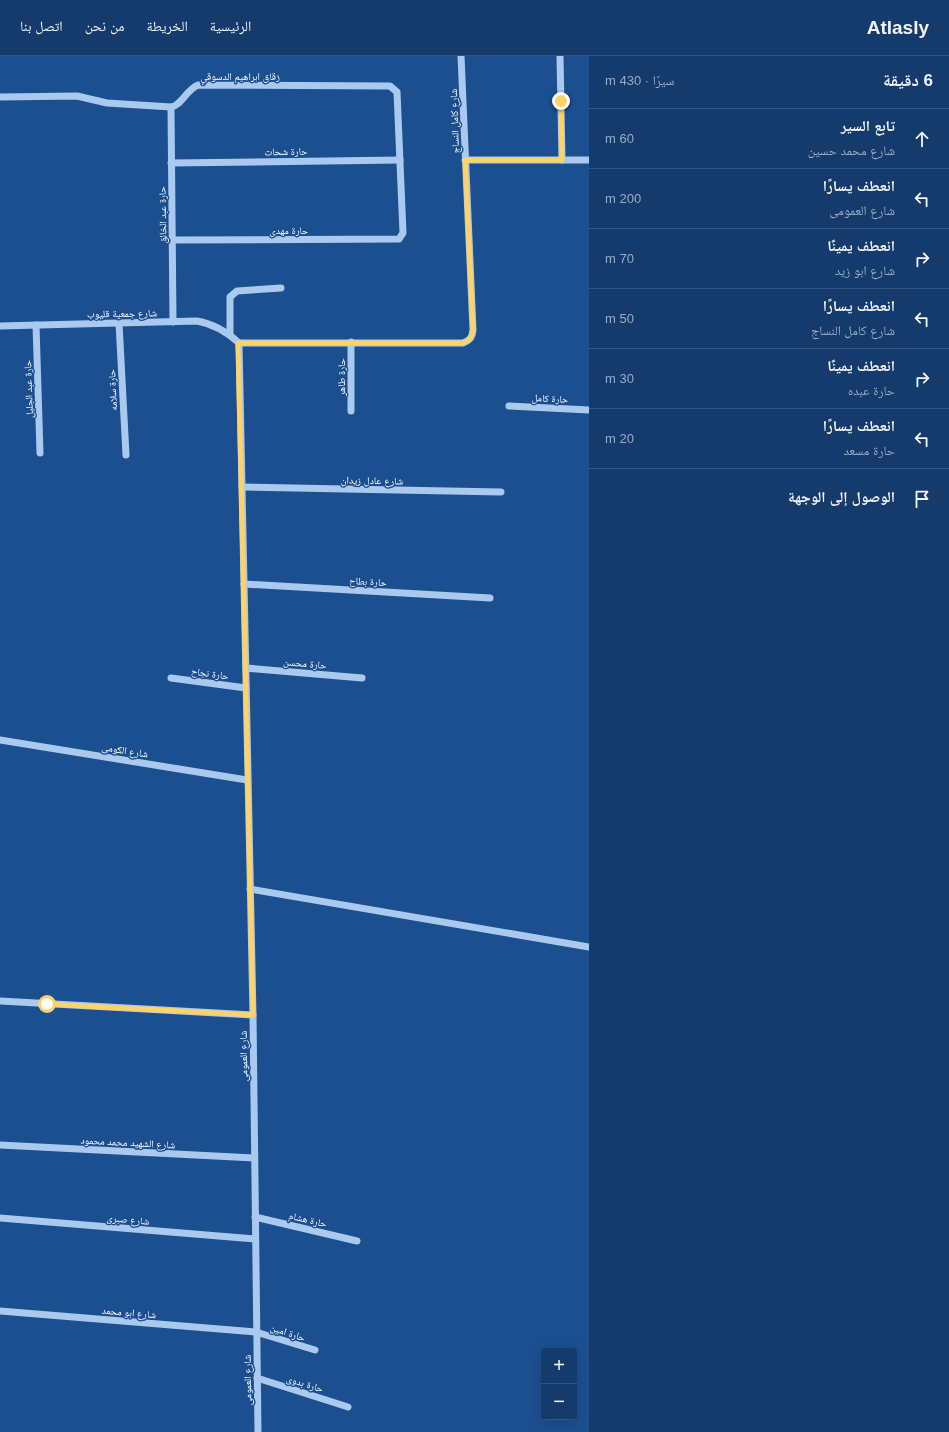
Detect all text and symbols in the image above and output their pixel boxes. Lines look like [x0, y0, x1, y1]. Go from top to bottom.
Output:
text: Atlasly [867, 17, 929, 38]
text: اتصل بنا [20, 18, 63, 34]
text: من نحن [85, 18, 125, 34]
text: الخريطة [147, 18, 188, 34]
text: الرئيسية [210, 18, 251, 34]
street label: زقاق ابراهيم الدسوقي [200, 71, 280, 85]
text: 6 دقيقة [883, 71, 933, 90]
text: سيرًا · 430 m [605, 73, 674, 88]
street label: شارع كامل النساج [448, 88, 462, 153]
route end [552, 92, 570, 110]
text: تابع السير [841, 117, 895, 134]
icon: ahead [911, 128, 933, 150]
text: 60 m [605, 131, 634, 146]
text: شارع محمد حسين [808, 143, 895, 158]
street label: حارة شحات [264, 146, 308, 157]
text: انعطف يسارًا [823, 177, 895, 194]
street label: حارة عبد الخالق [156, 186, 169, 244]
icon: left [911, 188, 933, 210]
text: 200 m [605, 191, 641, 206]
text: شارع العمومى [829, 203, 895, 218]
street label: حارة مهدى [270, 225, 309, 237]
text: انعطف يمينًا [827, 237, 895, 254]
icon: right [911, 248, 933, 270]
text: 70 m [605, 251, 634, 266]
text: شارع ابو زيد [835, 263, 895, 278]
text: انعطف يسارًا [823, 297, 895, 314]
street label: شارع جمعية قليوب [87, 307, 158, 321]
icon: left [911, 308, 933, 330]
text: 50 m [605, 311, 634, 326]
text: شارع كامل النساج [811, 323, 895, 338]
street label: حارة طاهر [336, 357, 347, 397]
text: انعطف يمينًا [827, 357, 895, 374]
street label: حارة عبد الجليل [22, 359, 36, 418]
street label: حارة سلامه [106, 368, 119, 411]
icon: right [911, 368, 933, 390]
text: 30 m [605, 371, 634, 386]
text: حارة عبده [848, 383, 895, 398]
street label: حارة كامل [531, 392, 569, 406]
text: انعطف يسارًا [823, 417, 895, 434]
icon: left [911, 428, 933, 450]
text: 20 m [605, 431, 634, 446]
text: حارة مسعد [843, 443, 895, 458]
street label: شارع عادل زيدان [341, 474, 404, 488]
text: الوصول إلى الوجهة [788, 488, 895, 505]
icon: arrive [911, 488, 933, 510]
street label: حارة بطاح [349, 575, 388, 589]
street label: حارة محسن [283, 656, 328, 672]
street label: حارة نجاح [190, 665, 230, 683]
street label: شارع الكومى [101, 741, 149, 761]
route start [38, 995, 56, 1013]
street label: شارع العمومى [238, 1030, 250, 1081]
street label: شارع الشهيد محمد محمود [80, 1135, 176, 1151]
street label: حارة هشام [287, 1210, 329, 1231]
street label: شارع صبرى [106, 1212, 150, 1228]
street label: شارع ابو محمد [101, 1305, 157, 1321]
street label: حارة امين [269, 1322, 307, 1344]
map controls [541, 1348, 577, 1420]
button: + [541, 1348, 577, 1384]
street label: شارع العمومى [242, 1354, 254, 1405]
street label: حارة بدوى [285, 1373, 325, 1395]
button: − [541, 1384, 577, 1420]

